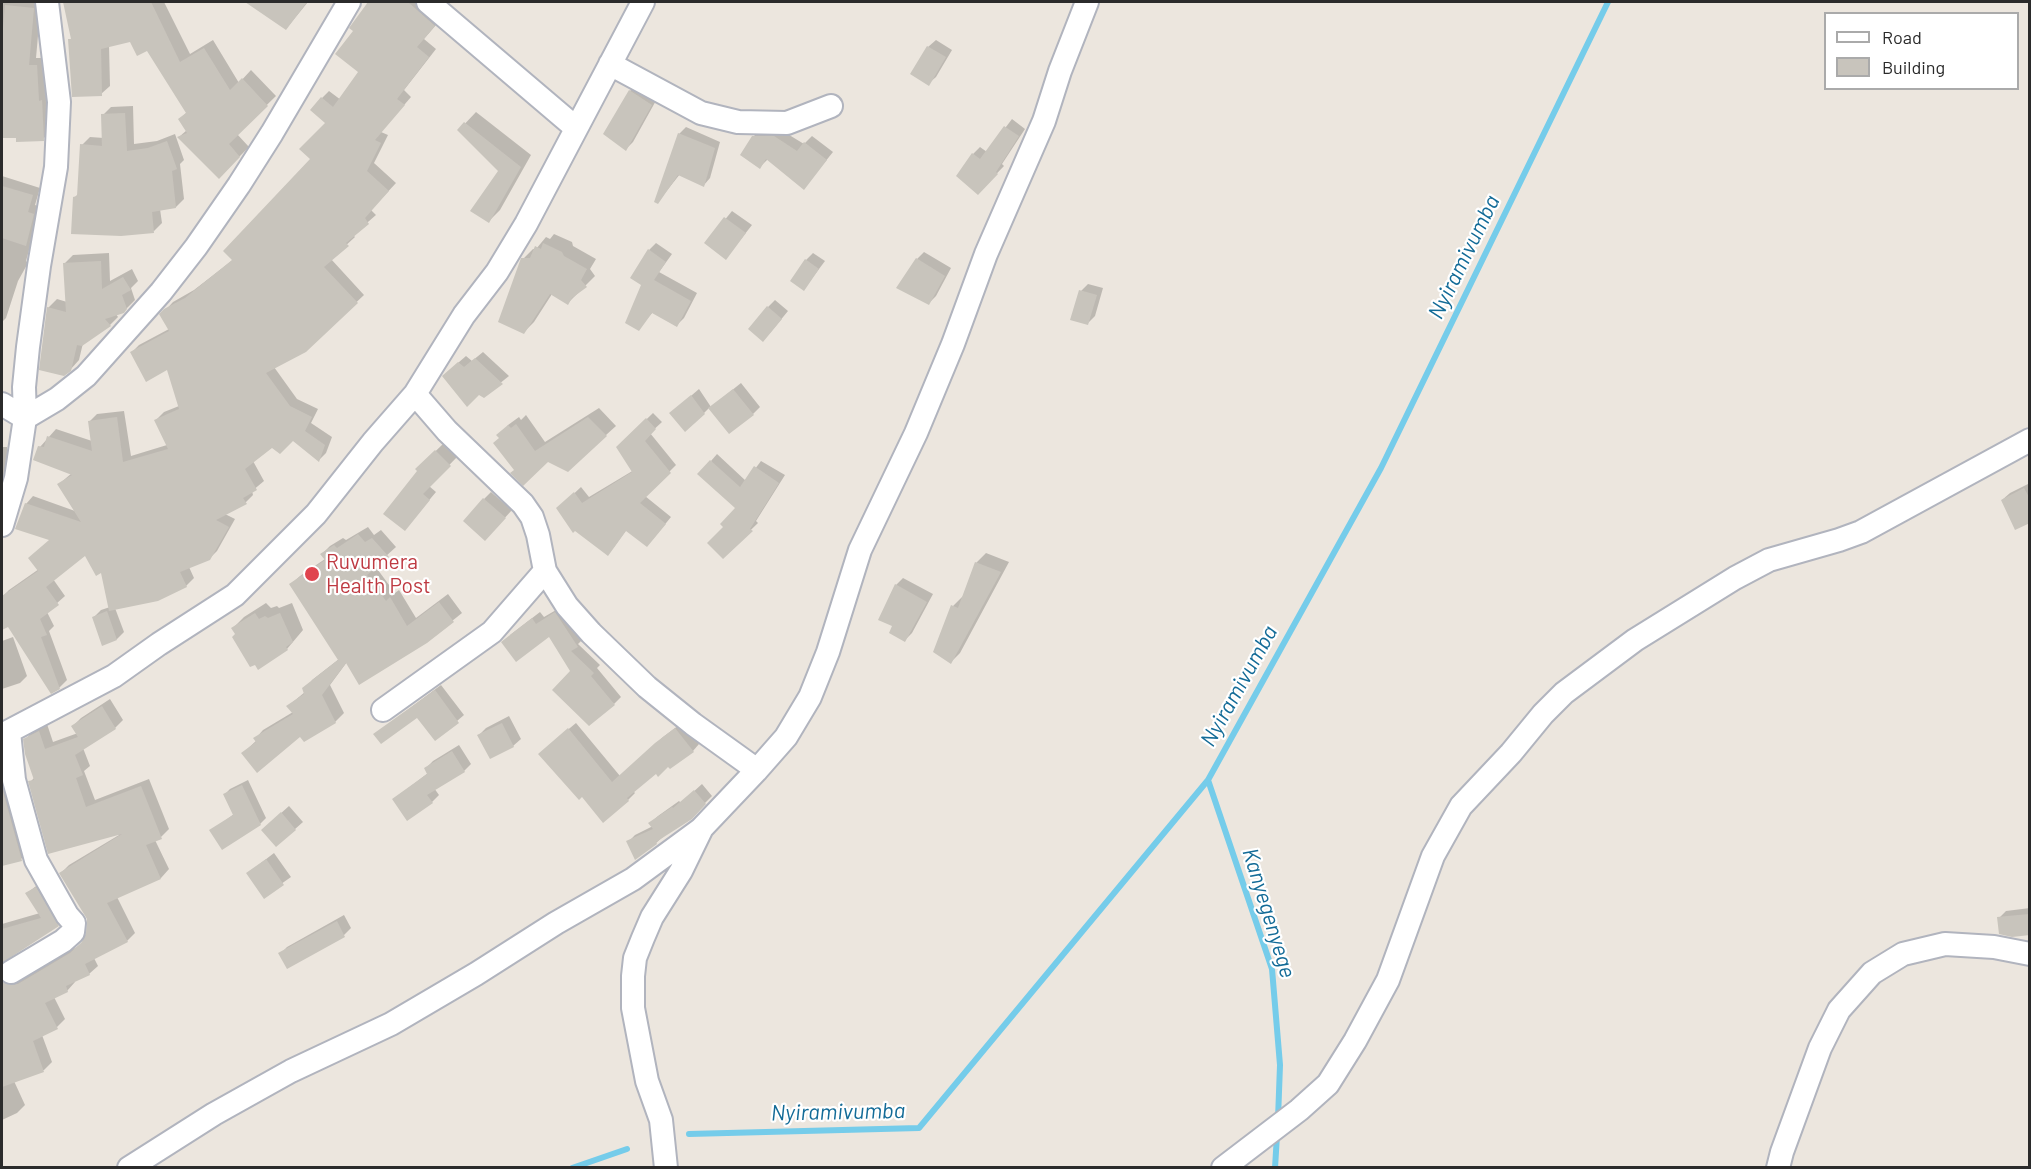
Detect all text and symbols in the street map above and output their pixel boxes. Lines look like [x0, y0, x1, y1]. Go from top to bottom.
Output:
legend [1824, 12, 2019, 90]
text: Road [1882, 26, 1922, 48]
text: Building [1882, 56, 1945, 78]
water label: Nyiramivumba [1423, 191, 1505, 323]
place label: Ruvumera Health Post [326, 549, 431, 599]
marker: Ruvumera Health Post [303, 565, 321, 583]
water label: Nyiramivumba [1195, 621, 1283, 751]
water label: Kanyegenyege [1237, 845, 1301, 981]
water label: Nyiramivumba [771, 1098, 905, 1126]

